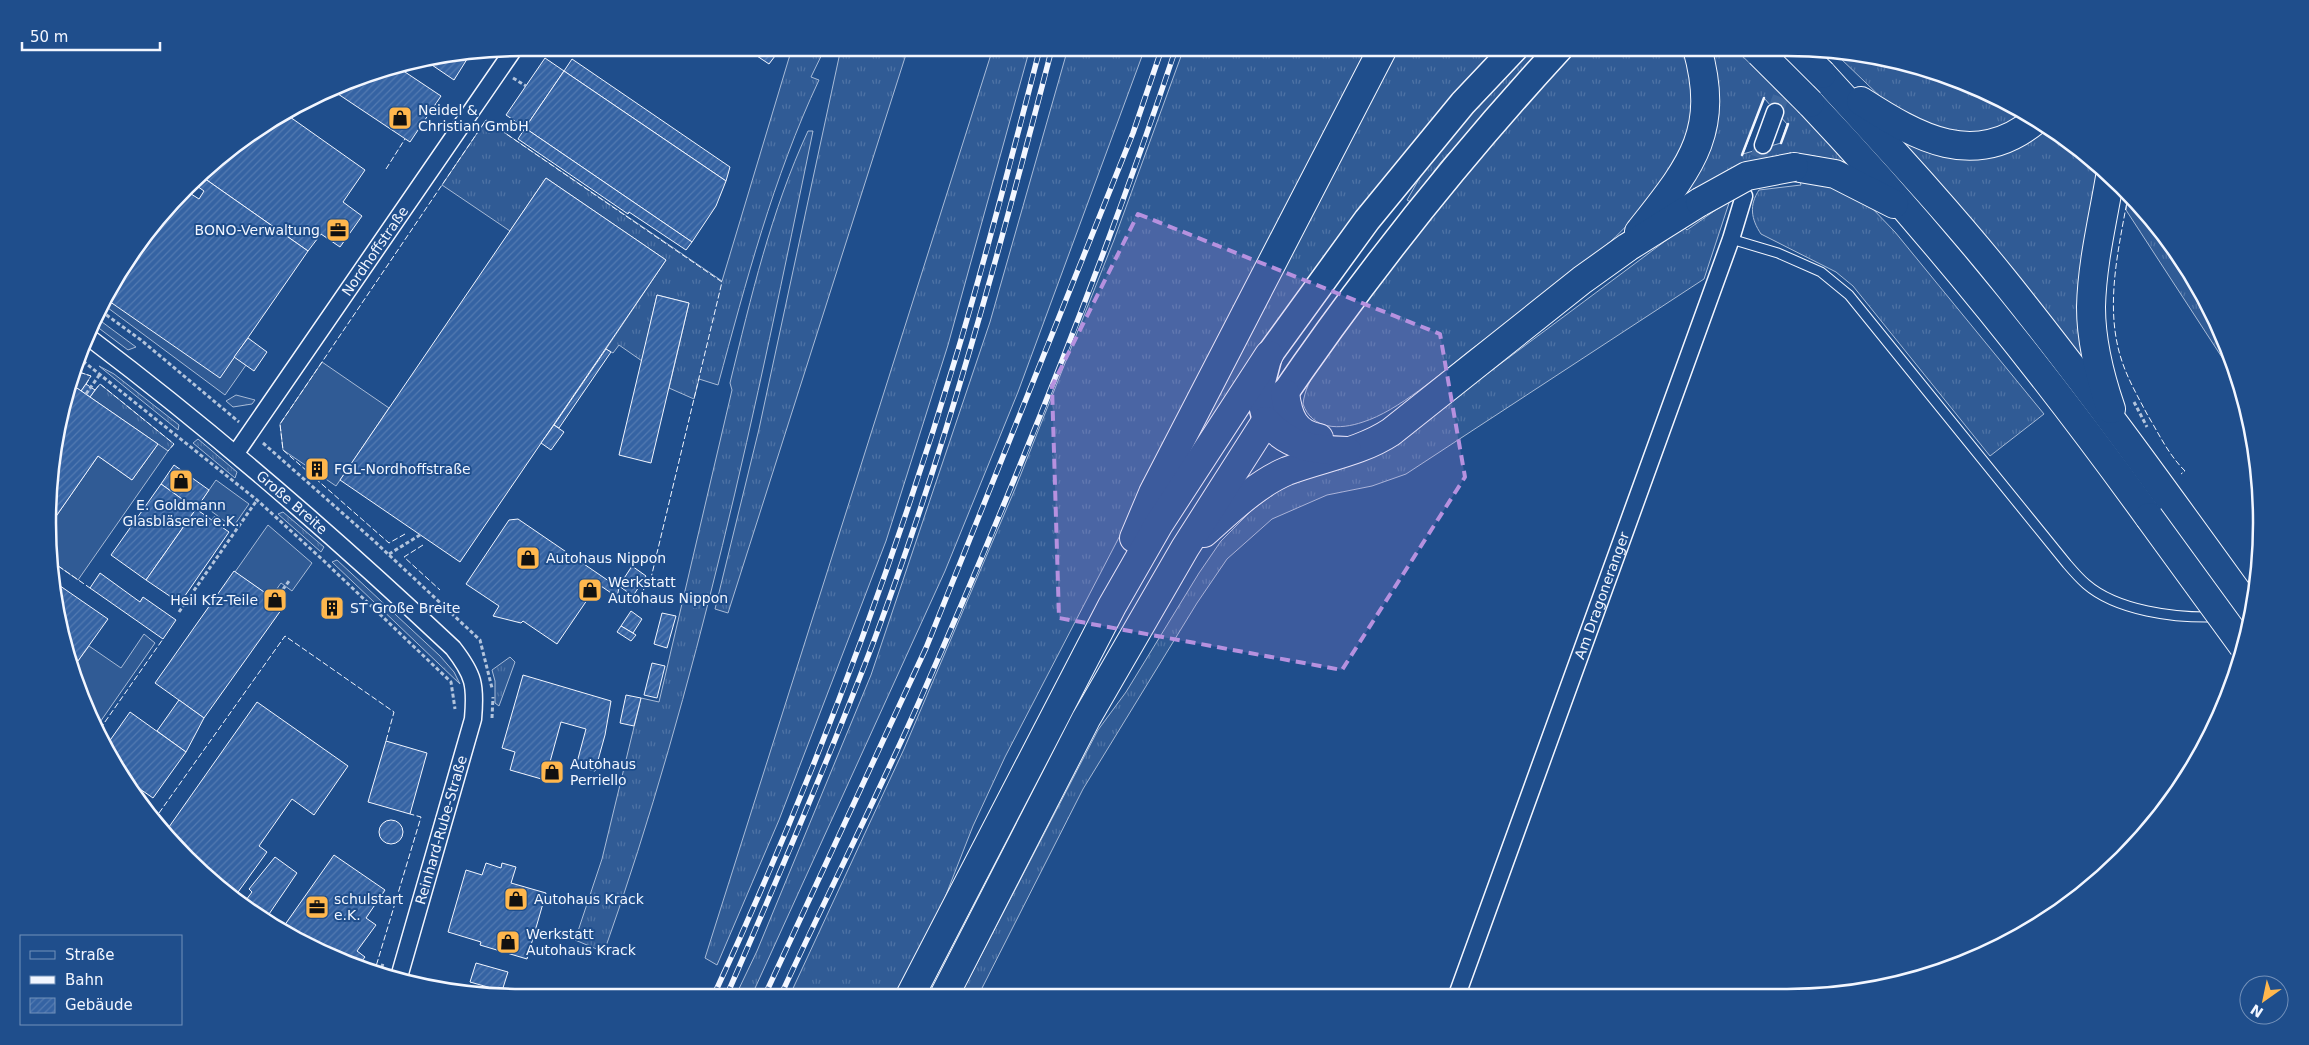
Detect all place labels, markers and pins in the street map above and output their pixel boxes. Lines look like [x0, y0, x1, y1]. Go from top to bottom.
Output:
place label: Neidel & Christian GmbH [418, 102, 529, 134]
shop icon: Neidel & Christian GmbH [387, 105, 413, 131]
office icon: BONO-Verwaltung [325, 217, 351, 243]
place label: BONO-Verwaltung [195, 222, 320, 238]
building icon: FGL-Nordhoffstraße [304, 456, 330, 482]
place label: FGL-Nordhoffstraße [334, 461, 471, 477]
shop icon: E. Goldmann Glasbläserei e.K. [168, 468, 194, 494]
place label: E. Goldmann Glasbläserei e.K. [123, 497, 239, 529]
shop icon: Autohaus Nippon [515, 545, 541, 571]
place label: Autohaus Nippon [546, 550, 666, 566]
place label: Werkstatt Autohaus Nippon [608, 574, 728, 606]
shop icon: Werkstatt Autohaus Nippon [577, 577, 603, 603]
shop icon: Heil Kfz-Teile [262, 587, 288, 613]
place label: Heil Kfz-Teile [170, 592, 258, 608]
building icon: ST Große Breite [319, 595, 345, 621]
place label: ST Große Breite [350, 600, 460, 616]
place label: Autohaus Perriello [570, 756, 636, 788]
shop icon: Autohaus Perriello [539, 759, 565, 785]
shop icon: Autohaus Krack [503, 886, 529, 912]
place label: schulstart e.K. [334, 891, 404, 923]
place label: Autohaus Krack [534, 891, 645, 907]
office icon: schulstart e.K. [304, 894, 330, 920]
place label: Werkstatt Autohaus Krack [526, 926, 637, 958]
shop icon: Werkstatt Autohaus Krack [495, 929, 521, 955]

